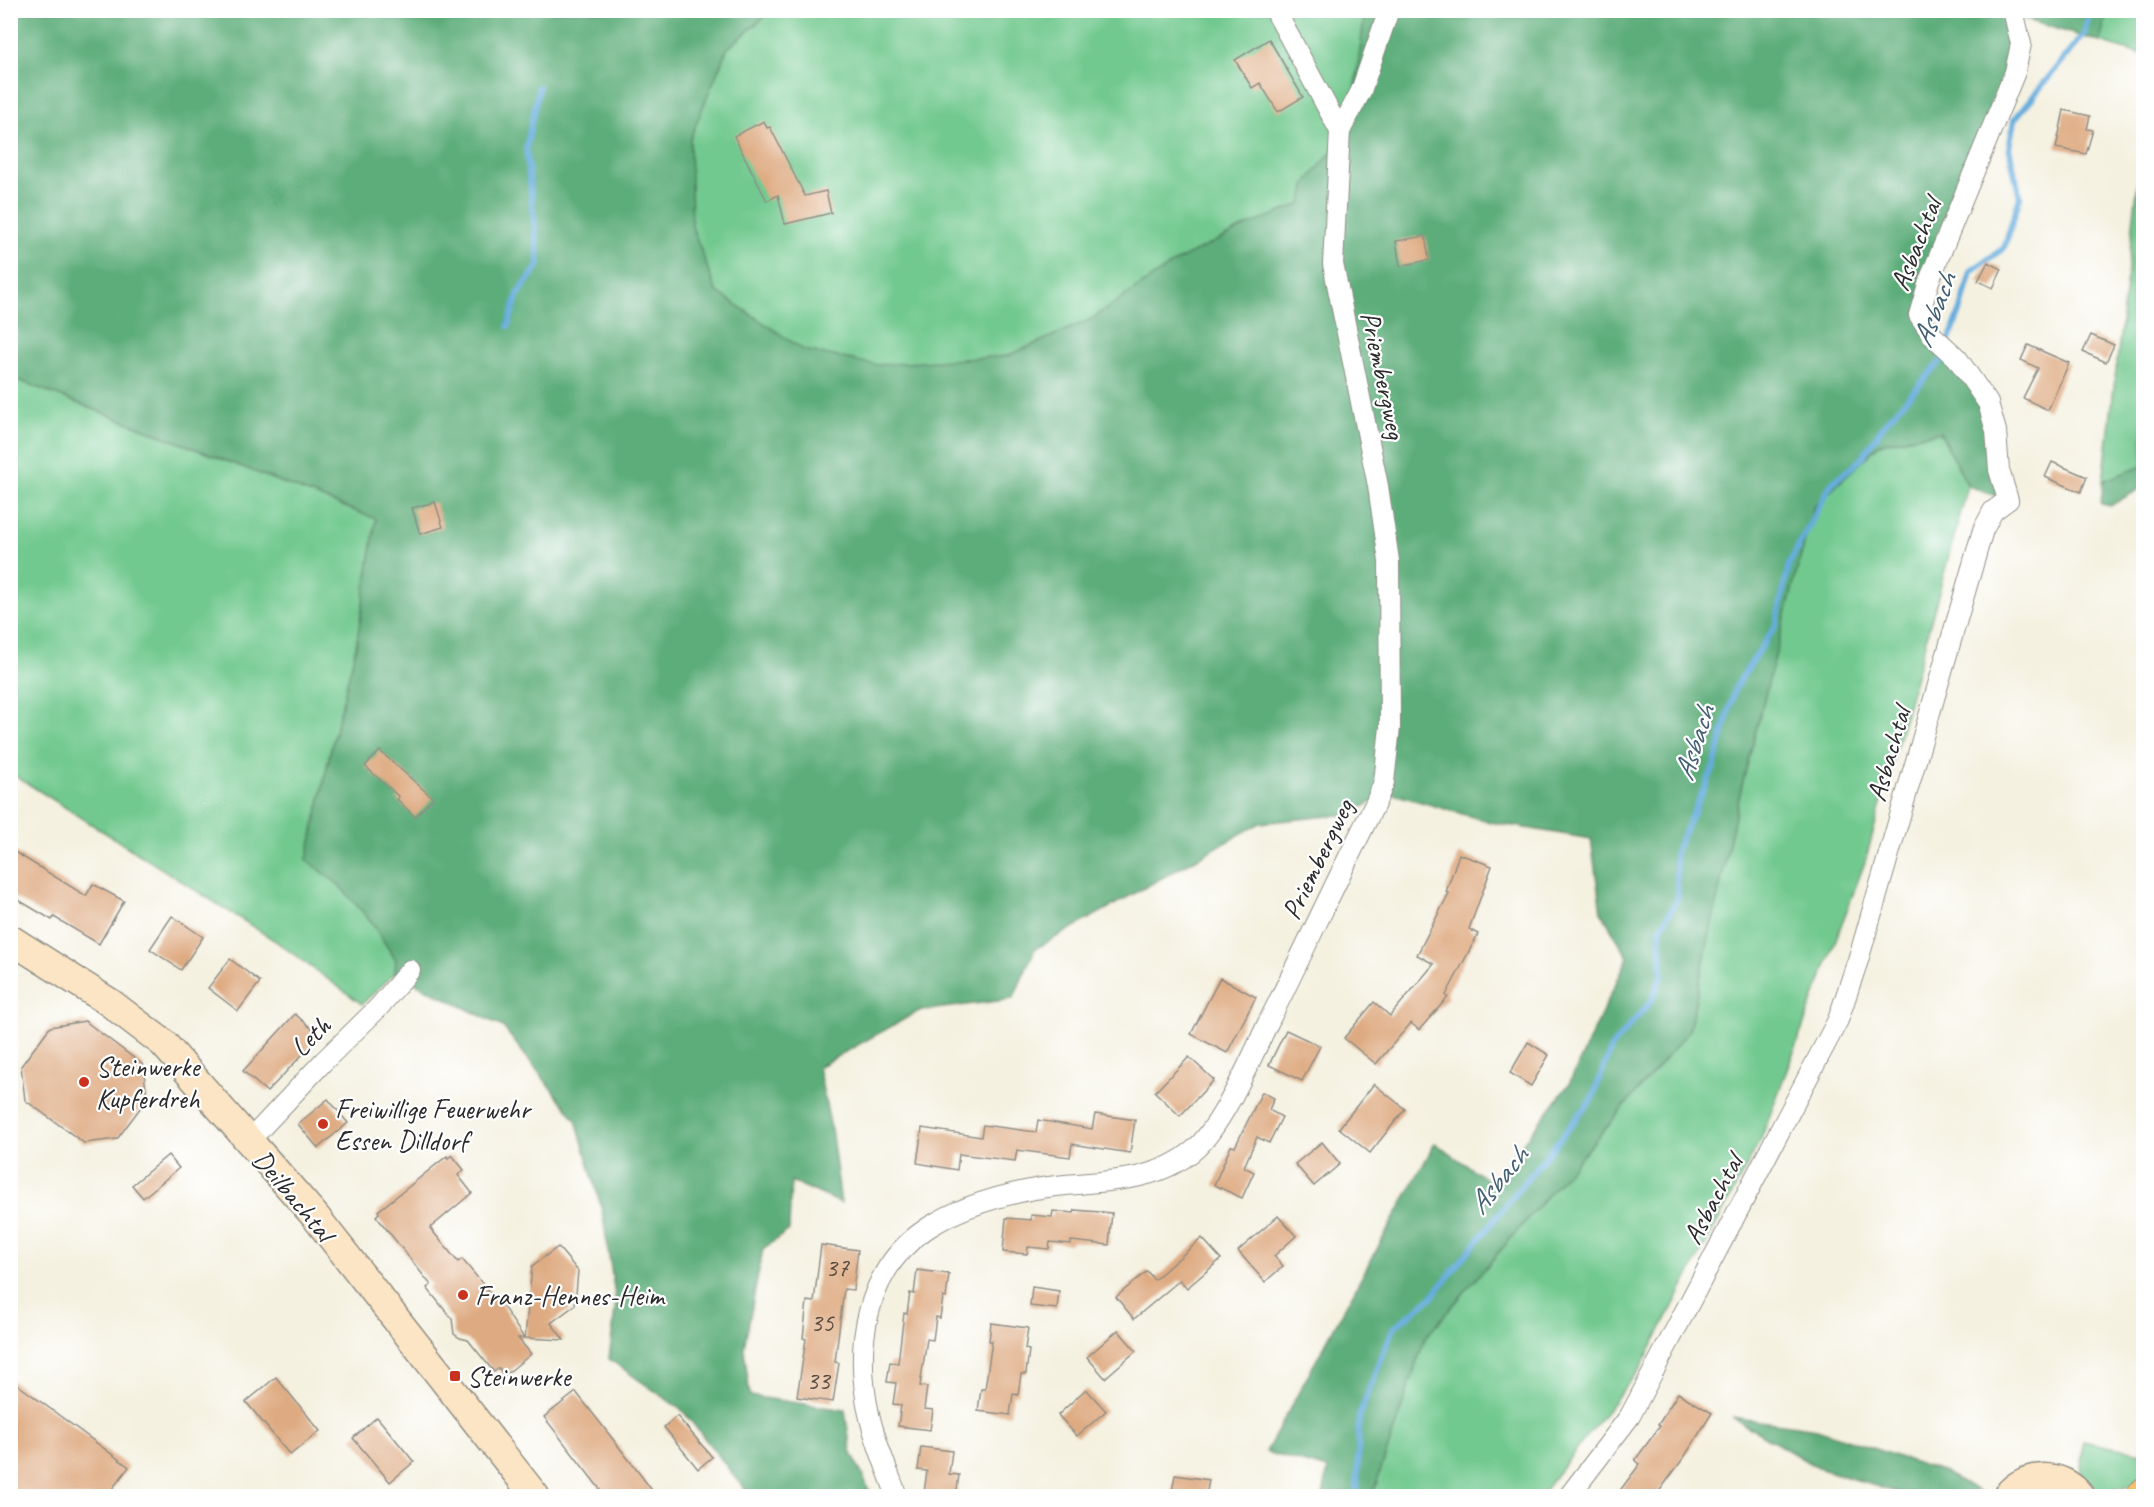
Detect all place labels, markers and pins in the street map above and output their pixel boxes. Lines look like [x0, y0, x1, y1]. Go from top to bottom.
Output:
place label: Steinwerke Kupferdreh [96, 1049, 201, 1116]
marker: Steinwerke Kupferdreh [77, 1075, 91, 1089]
place label: Freiwillige Feuerwehr Essen Dilldorf [335, 1091, 533, 1158]
marker: Freiwillige Feuerwehr Essen Dilldorf [316, 1117, 330, 1131]
place label: Franz-Hennes-Heim [475, 1278, 666, 1313]
marker: Franz-Hennes-Heim [456, 1288, 470, 1302]
place label: Steinwerke [467, 1359, 572, 1394]
marker: Steinwerke [448, 1369, 462, 1383]

